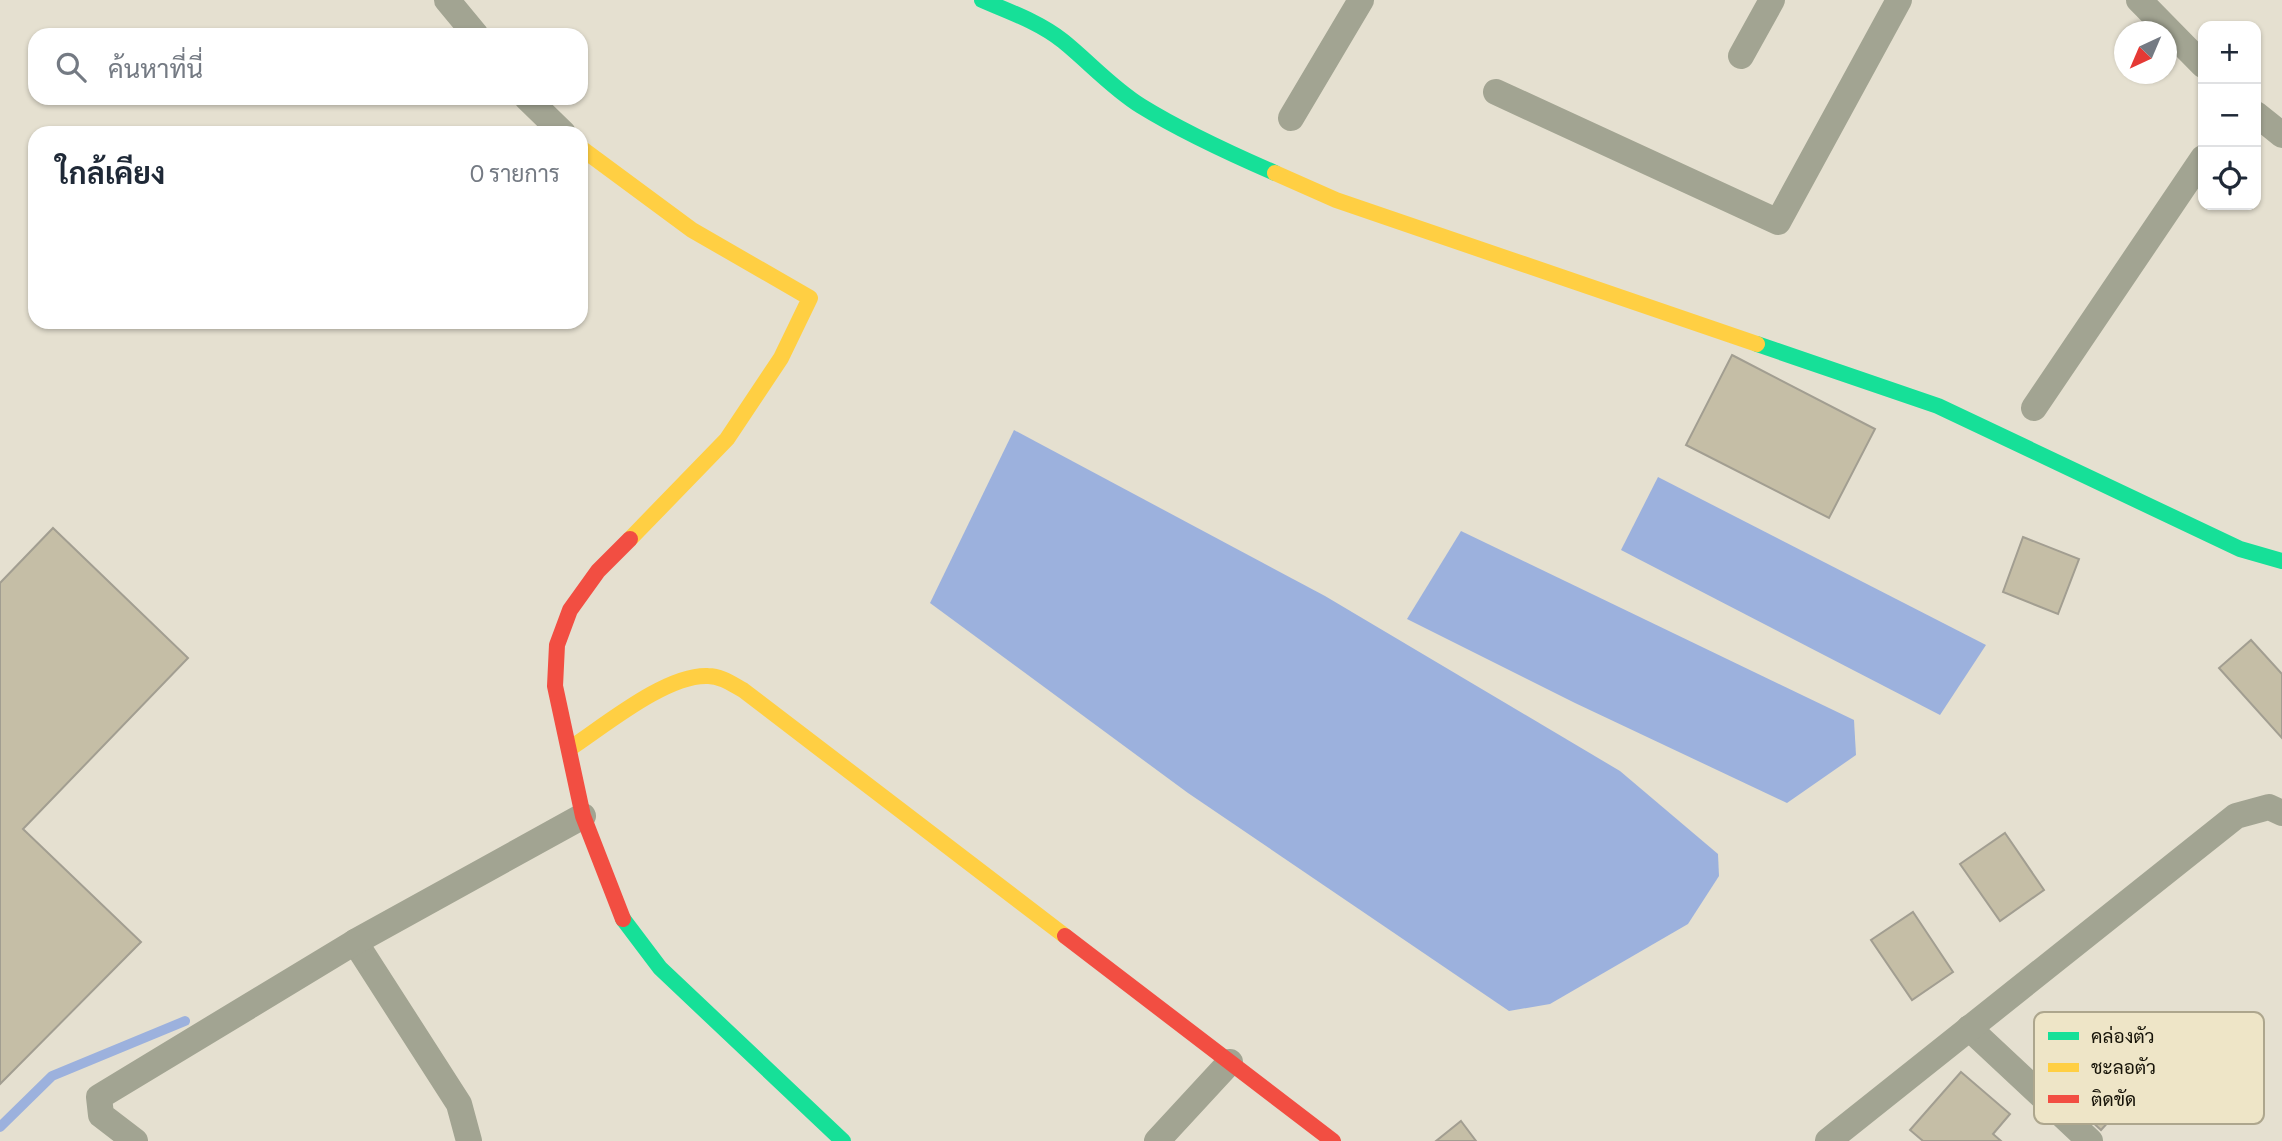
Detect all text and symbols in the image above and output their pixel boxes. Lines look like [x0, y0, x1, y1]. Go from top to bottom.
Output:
north arrow [2114, 21, 2177, 84]
map controls [2198, 21, 2261, 210]
button: + [2198, 21, 2261, 84]
search box [28, 28, 588, 105]
icon: search [52, 48, 90, 86]
text: ค้นหาที่นี่ [108, 52, 203, 83]
button: − [2198, 84, 2261, 147]
button: locate [2198, 147, 2261, 210]
text: ใกล้เคียง [56, 153, 165, 190]
text: 0 รายการ [470, 159, 560, 187]
legend [2034, 1012, 2264, 1124]
text: คล่องตัว [2091, 1024, 2155, 1047]
text: ชะลอตัว [2091, 1055, 2156, 1078]
text: ติดขัด [2091, 1087, 2136, 1110]

